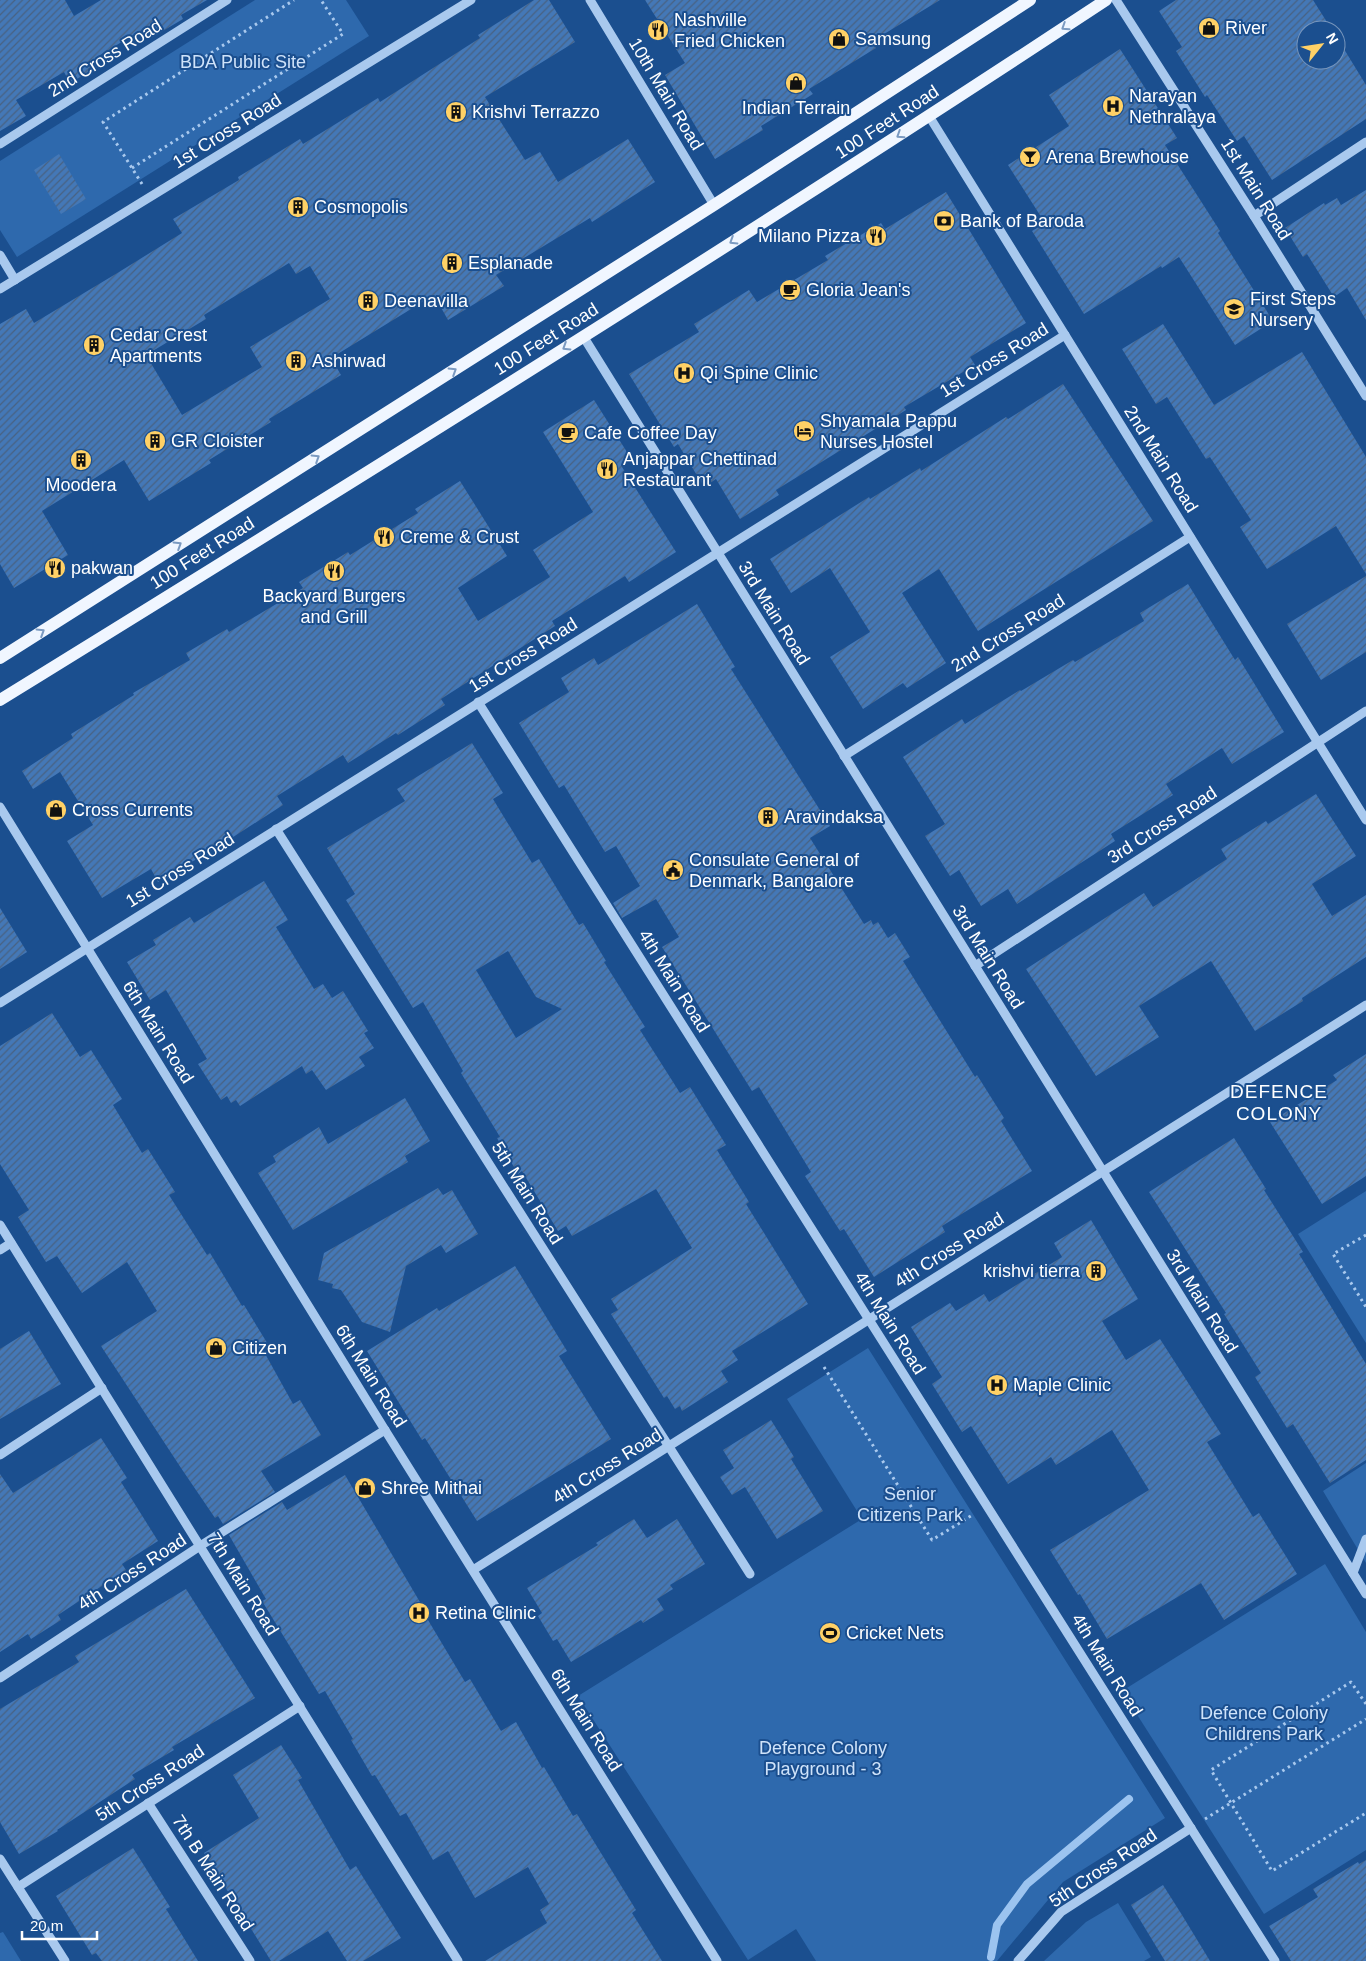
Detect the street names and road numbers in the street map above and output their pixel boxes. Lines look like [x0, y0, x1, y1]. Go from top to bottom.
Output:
street label: 2nd Cross Road [45, 15, 165, 101]
street label: 10th Main Road [625, 34, 707, 154]
street label: 100 Feet Road [832, 81, 942, 163]
street label: 1st Cross Road [169, 90, 285, 172]
street label: 1st Main Road [1217, 134, 1295, 244]
street label: 100 Feet Road [490, 299, 602, 379]
street label: 1st Cross Road [936, 319, 1052, 401]
street label: 2nd Main Road [1120, 402, 1202, 516]
street label: 100 Feet Road [146, 513, 258, 593]
street label: 3rd Main Road [734, 558, 814, 668]
street label: 2nd Cross Road [948, 590, 1068, 676]
street label: 1st Cross Road [465, 614, 581, 696]
street label: 3rd Cross Road [1104, 782, 1220, 868]
street label: 1st Cross Road [122, 829, 238, 911]
street label: 3rd Main Road [948, 902, 1028, 1012]
street label: 4th Main Road [634, 926, 714, 1036]
street label: 6th Main Road [118, 977, 198, 1087]
street label: 5th Main Road [487, 1138, 567, 1248]
street label: 4th Cross Road [891, 1208, 1007, 1292]
street label: 3rd Main Road [1162, 1246, 1242, 1356]
street label: 4th Main Road [850, 1268, 930, 1378]
street label: 6th Main Road [331, 1321, 411, 1431]
street label: 4th Cross Road [549, 1424, 665, 1508]
street label: 7th Main Road [203, 1529, 283, 1639]
street label: 4th Cross Road [74, 1530, 190, 1614]
street label: 4th Main Road [1067, 1610, 1147, 1720]
street label: 6th Main Road [546, 1665, 626, 1775]
street label: 5th Cross Road [92, 1741, 208, 1825]
street label: 7th B Main Road [168, 1811, 258, 1935]
street label: 5th Cross Road [1046, 1825, 1160, 1911]

